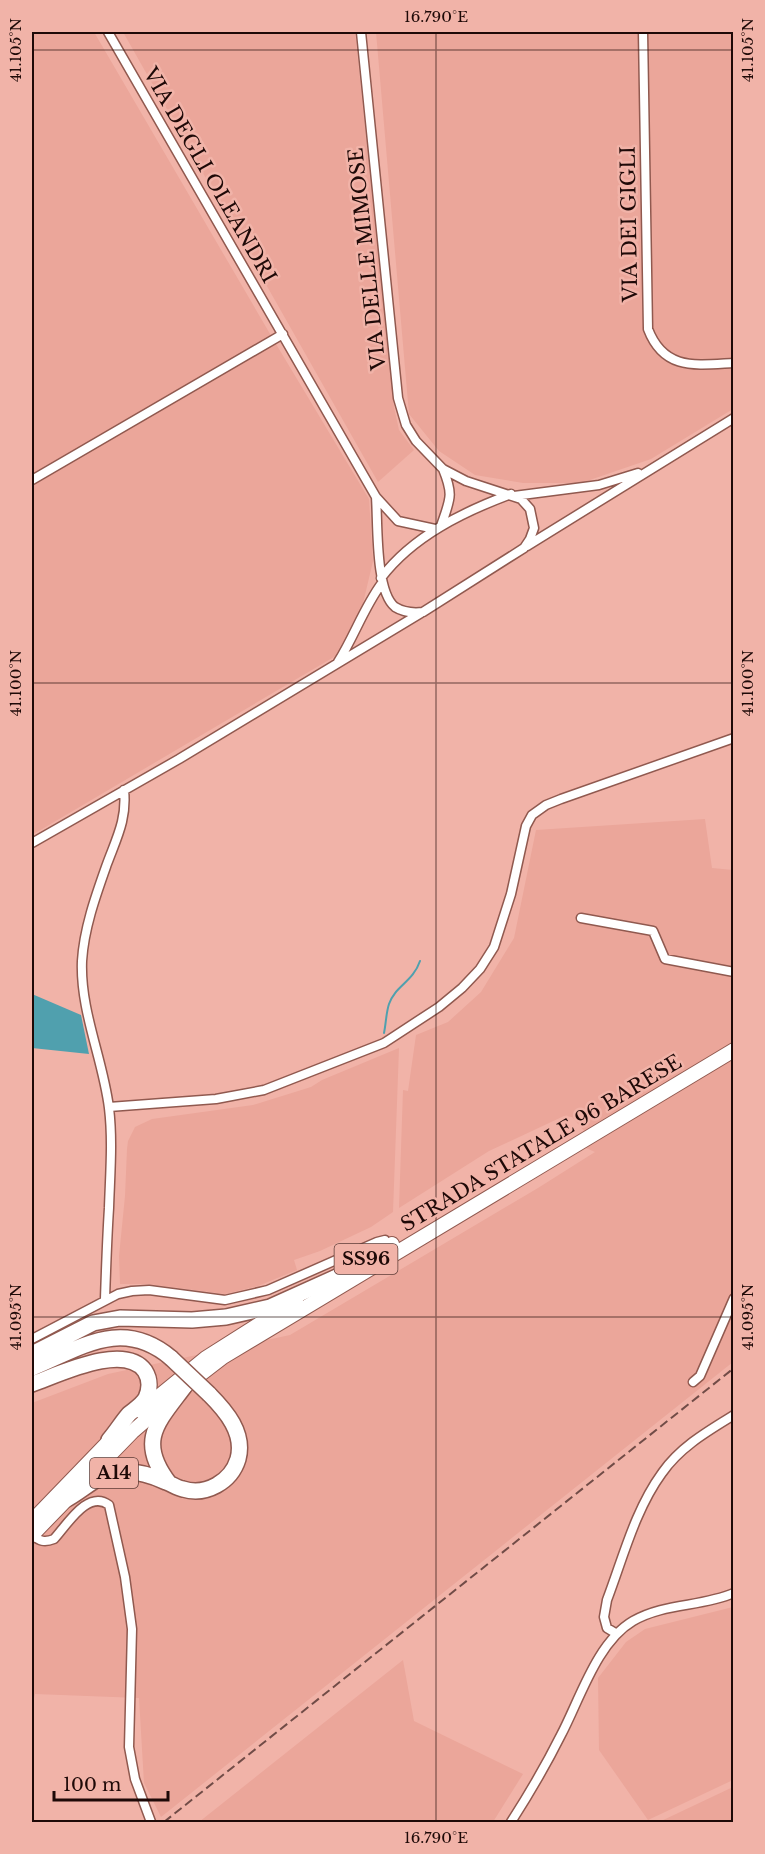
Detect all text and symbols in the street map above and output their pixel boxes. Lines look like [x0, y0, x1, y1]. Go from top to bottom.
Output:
text: 16.790°E [404, 7, 468, 26]
text: 41.105°N [6, 18, 25, 82]
text: 41.105°N [738, 18, 757, 82]
street label: VIA DEGLI OLEANDRI [138, 62, 282, 287]
street label: VIA DEI GIGLI [616, 146, 642, 303]
street label: VIA DELLE MIMOSE [343, 147, 391, 372]
text: 41.100°N [6, 650, 25, 716]
text: 41.100°N [738, 650, 757, 716]
street label: STRADA STATALE 96 BARESE [396, 1049, 686, 1237]
road number: SS96 [334, 1244, 398, 1274]
text: 41.095°N [6, 1284, 25, 1350]
text: 41.095°N [738, 1284, 757, 1350]
road number: A14 [90, 1458, 138, 1488]
scale bar [54, 1764, 168, 1802]
text: 100 m [63, 1774, 121, 1796]
text: 16.790°E [404, 1828, 468, 1847]

